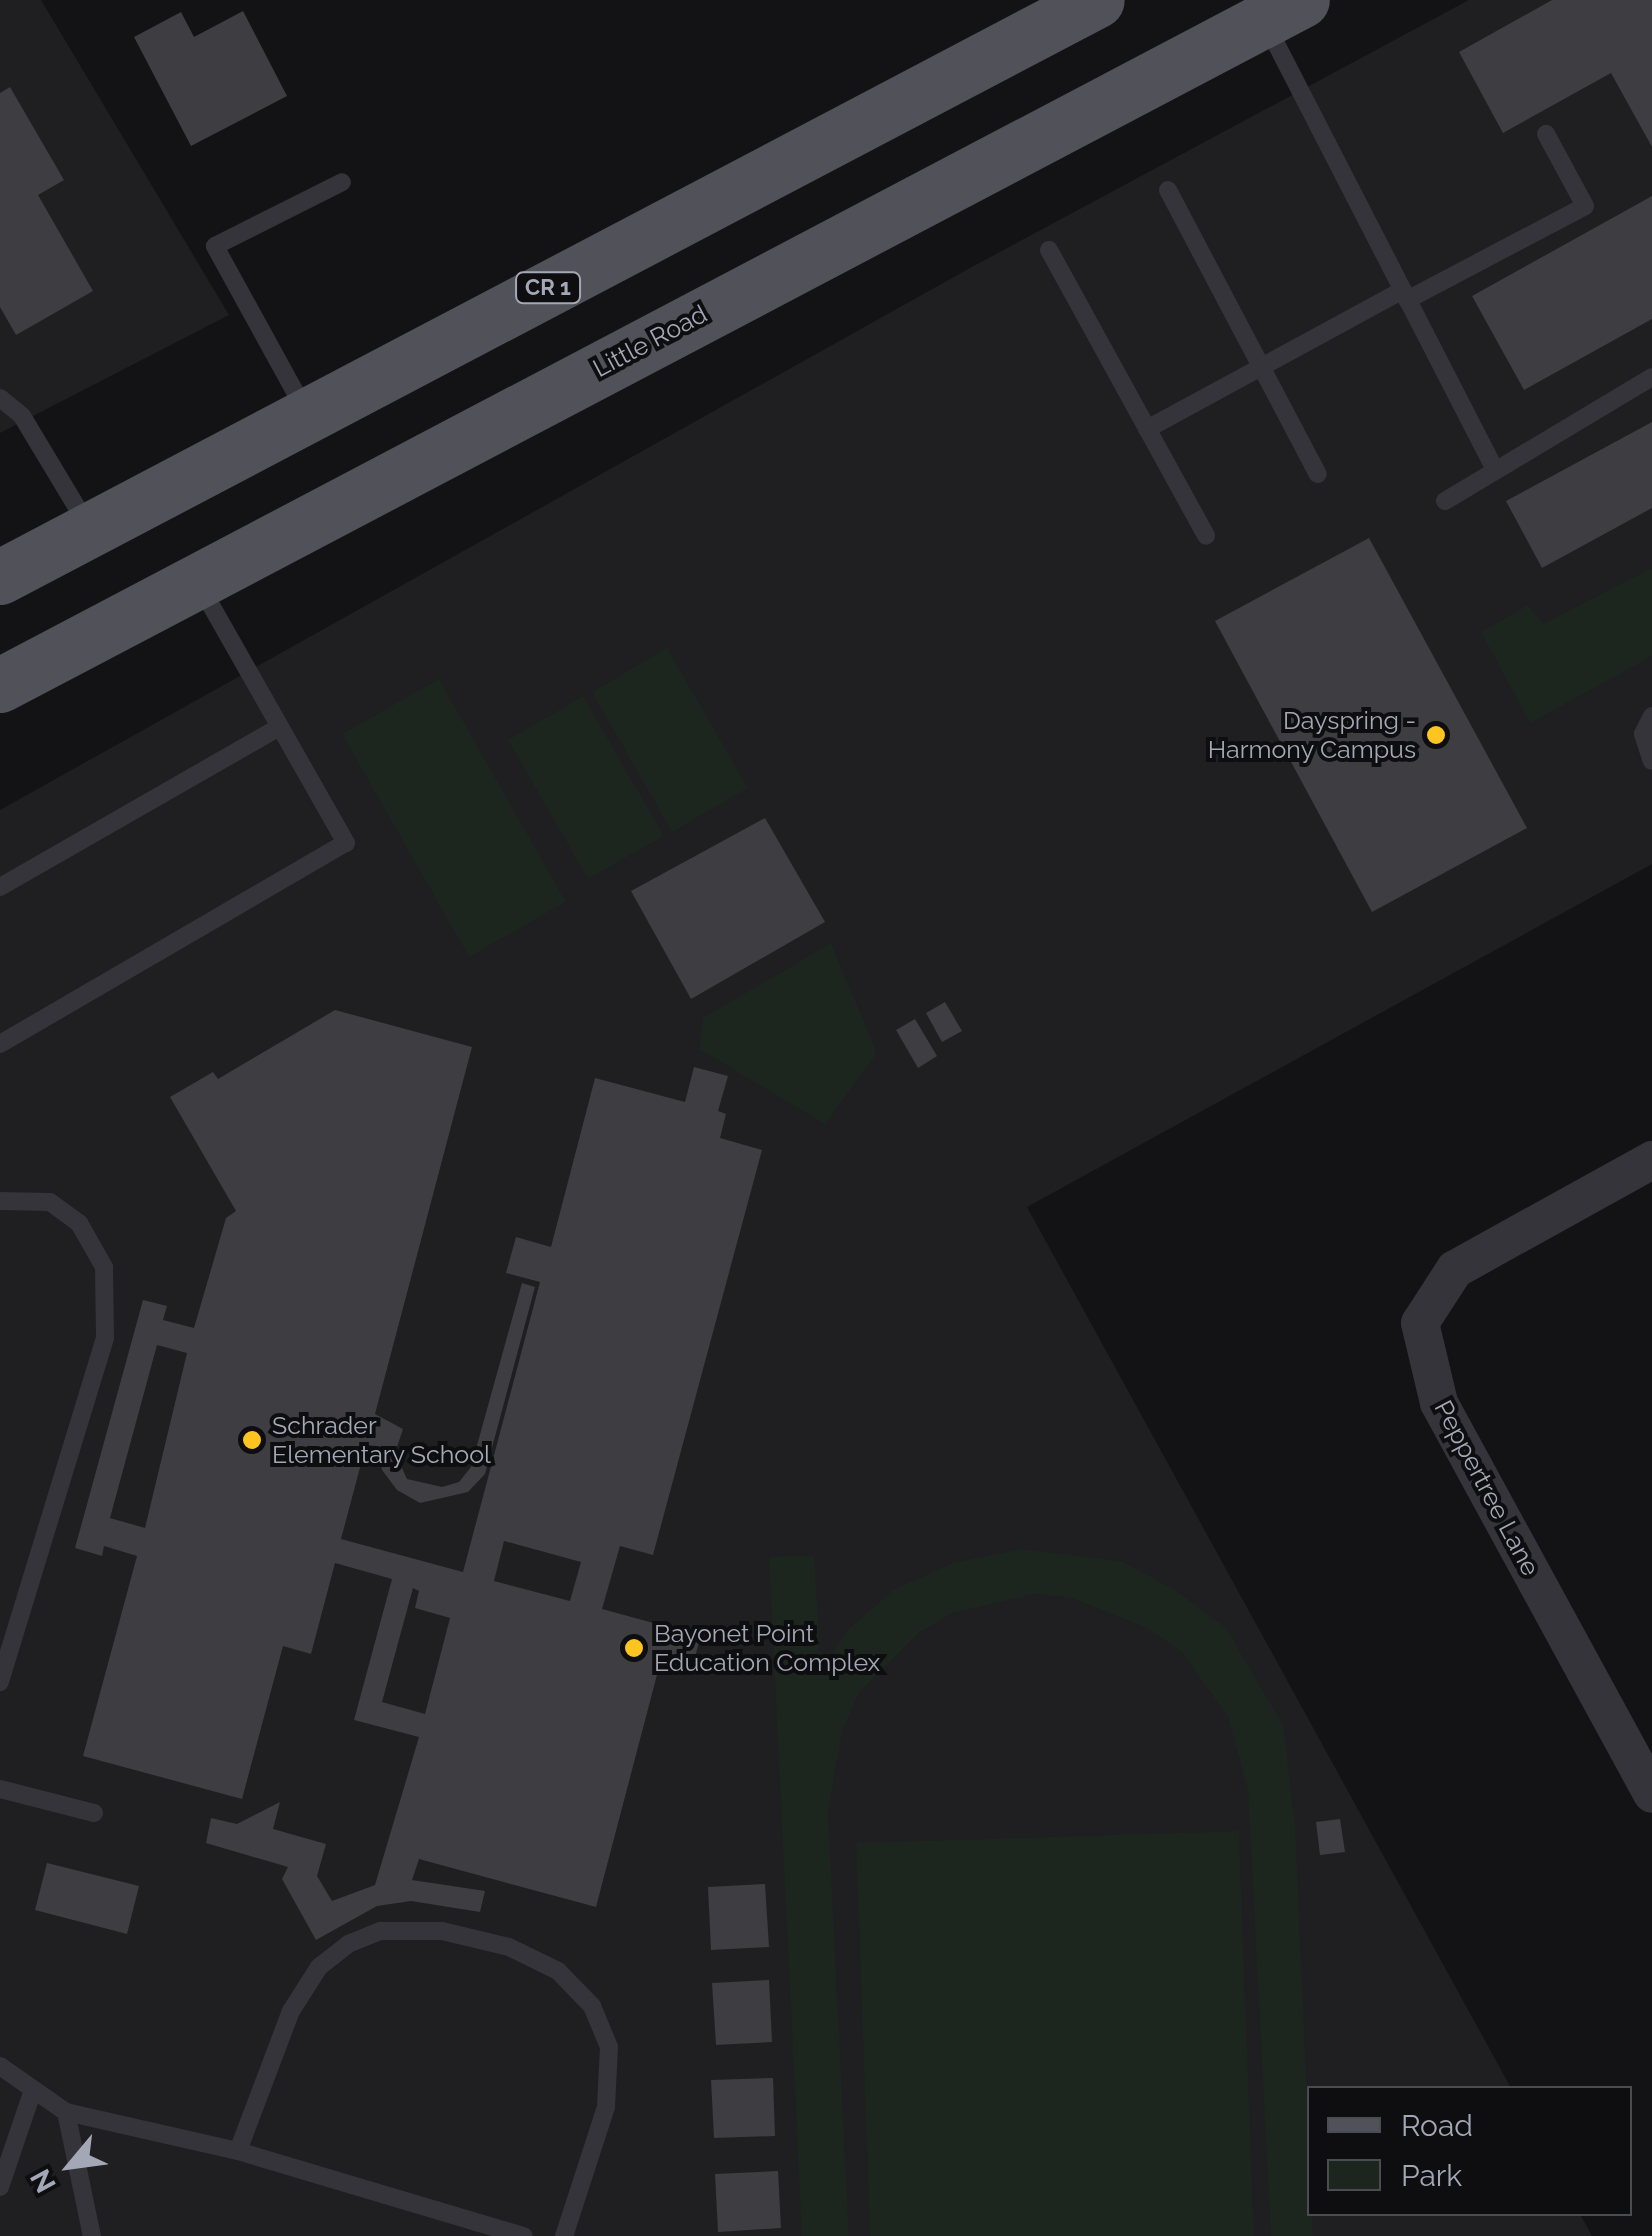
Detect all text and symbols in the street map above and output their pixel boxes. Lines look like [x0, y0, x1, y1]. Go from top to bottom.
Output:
road number: CR 1 [513, 271, 583, 305]
street label: Little Road [588, 299, 712, 383]
place label: Dayspring - Harmony Campus [1207, 706, 1416, 765]
marker: Dayspring - Harmony Campus [1425, 724, 1447, 746]
street label: Peppertree Lane [1428, 1395, 1546, 1581]
place label: Schrader Elementary School [272, 1411, 492, 1470]
marker: Schrader Elementary School [241, 1429, 263, 1451]
place label: Bayonet Point Education Complex [654, 1619, 880, 1678]
marker: Bayonet Point Education Complex [623, 1637, 645, 1659]
legend [1307, 2086, 1632, 2216]
text: Road [1401, 2108, 1473, 2143]
north arrow [20, 2116, 120, 2216]
text: Park [1401, 2158, 1462, 2193]
text: N [24, 2163, 63, 2198]

